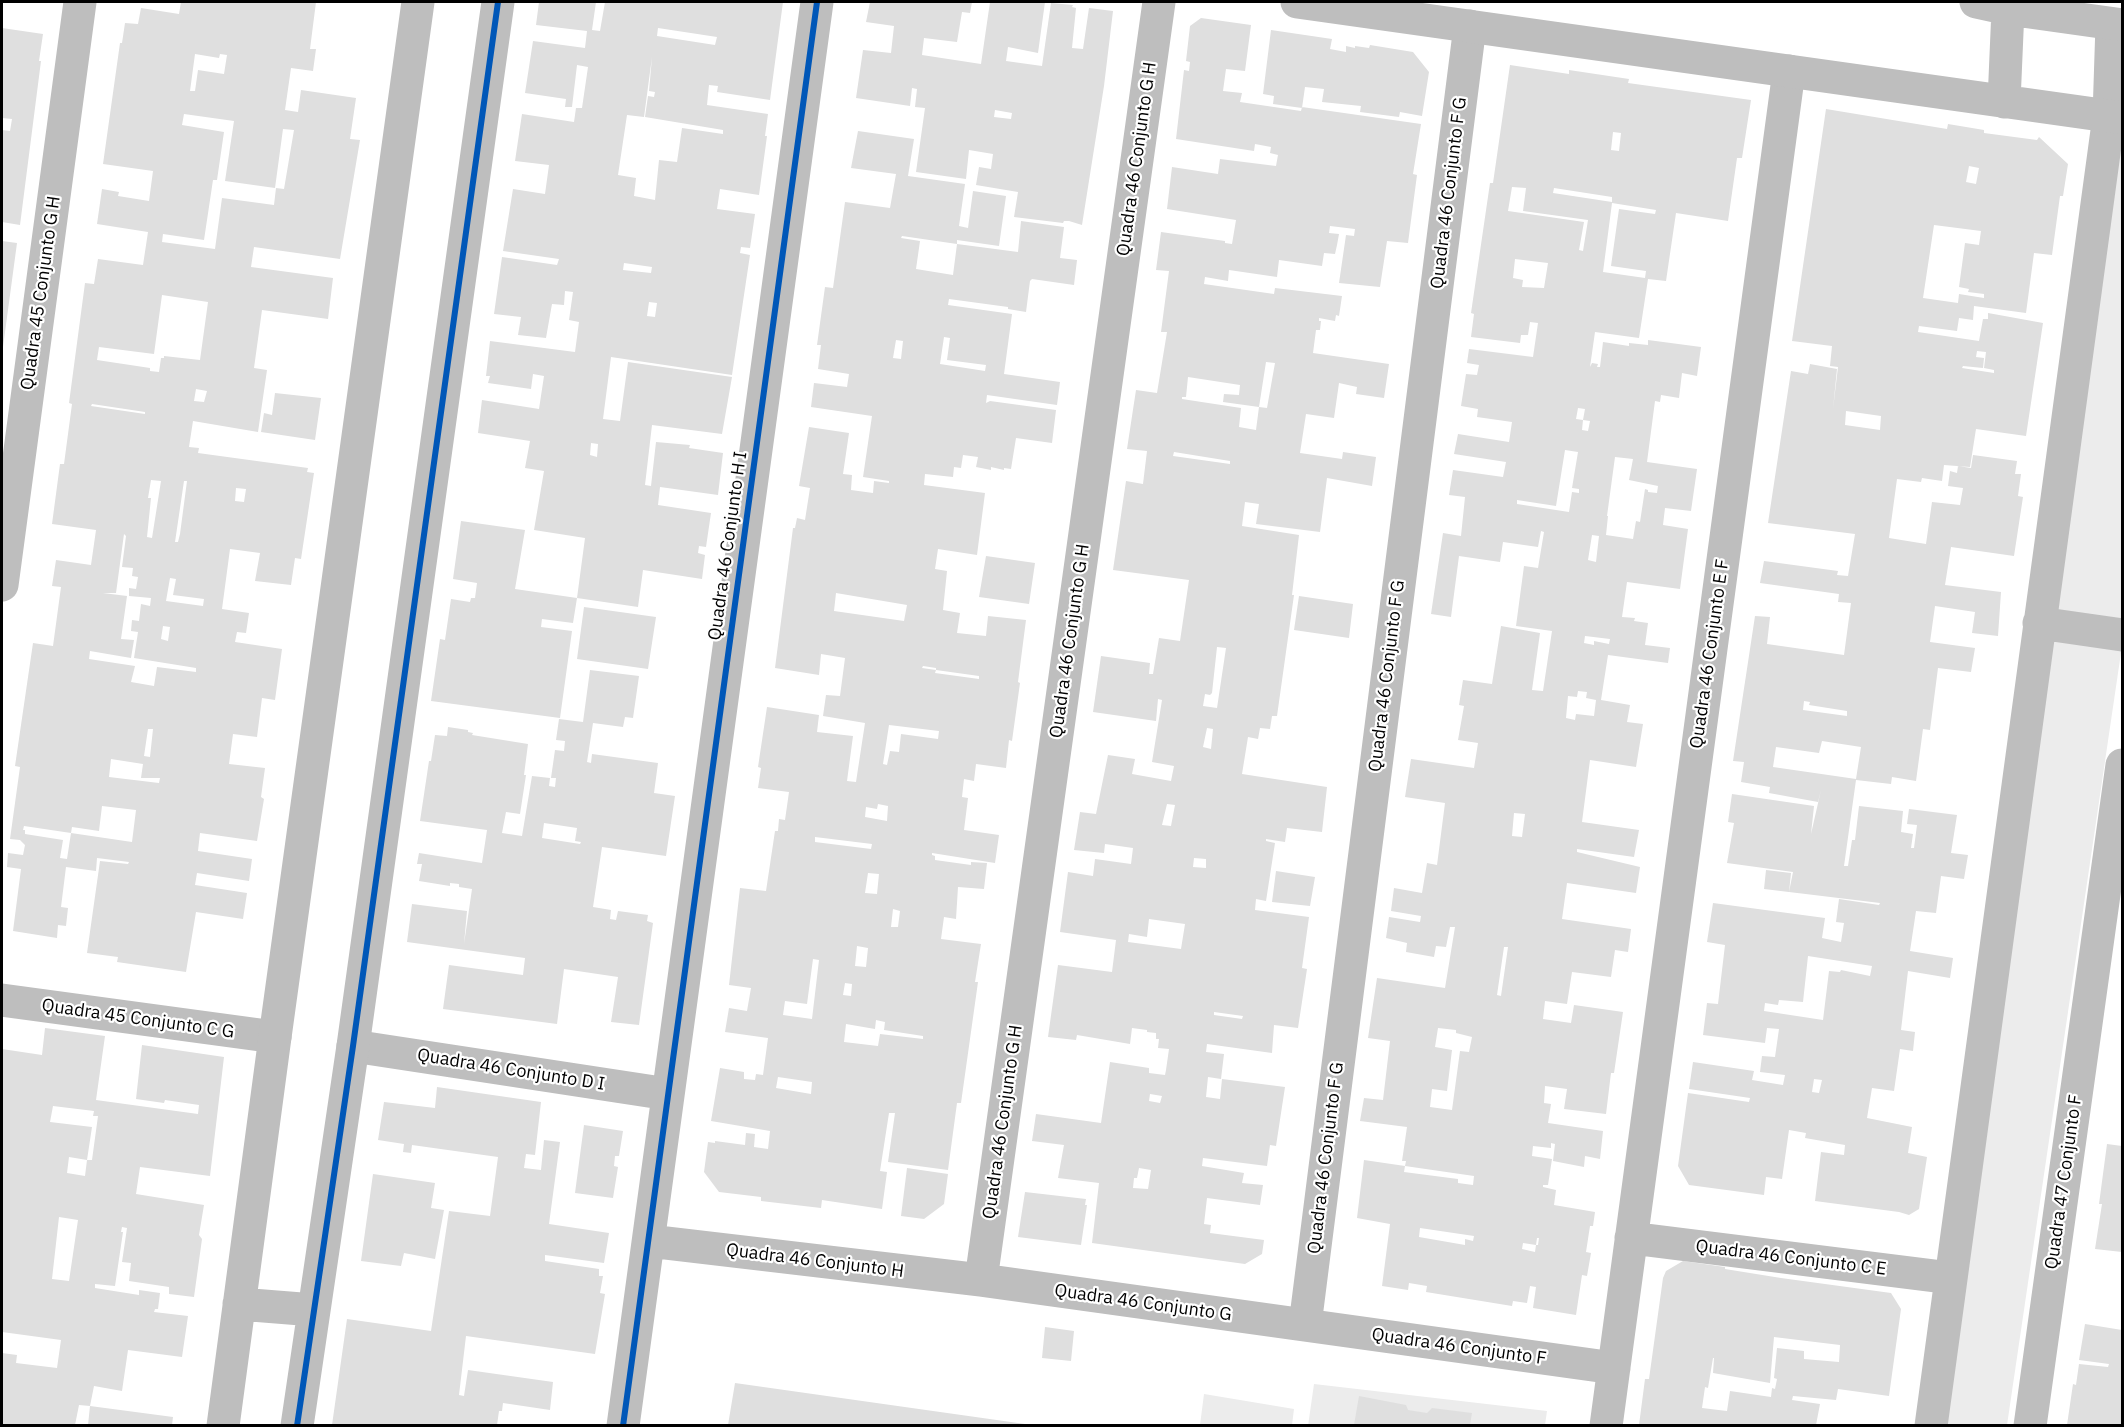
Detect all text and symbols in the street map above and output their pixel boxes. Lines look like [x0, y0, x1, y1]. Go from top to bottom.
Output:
street label: Quadra 46 Conjunto G H [1113, 61, 1161, 257]
street label: Quadra 46 Conjunto F G [1427, 96, 1471, 290]
street label: Quadra 45 Conjunto G H [17, 195, 65, 391]
street label: Quadra 46 Conjunto H I [704, 450, 752, 642]
street label: Quadra 46 Conjunto G H [1046, 543, 1094, 739]
street label: Quadra 46 Conjunto E F [1686, 558, 1734, 750]
street label: Quadra 46 Conjunto F G [1365, 579, 1409, 773]
street label: Quadra 45 Conjunto C G [40, 995, 236, 1043]
street label: Quadra 46 Conjunto G H [979, 1024, 1027, 1220]
street label: Quadra 46 Conjunto D I [416, 1044, 606, 1096]
street label: Quadra 46 Conjunto F G [1304, 1061, 1348, 1255]
street label: Quadra 47 Conjunto F [2041, 1093, 2087, 1271]
street label: Quadra 46 Conjunto C E [1694, 1236, 1888, 1280]
street label: Quadra 46 Conjunto H [725, 1239, 905, 1283]
street label: Quadra 46 Conjunto G [1053, 1280, 1233, 1326]
street label: Quadra 46 Conjunto F [1370, 1324, 1548, 1370]

